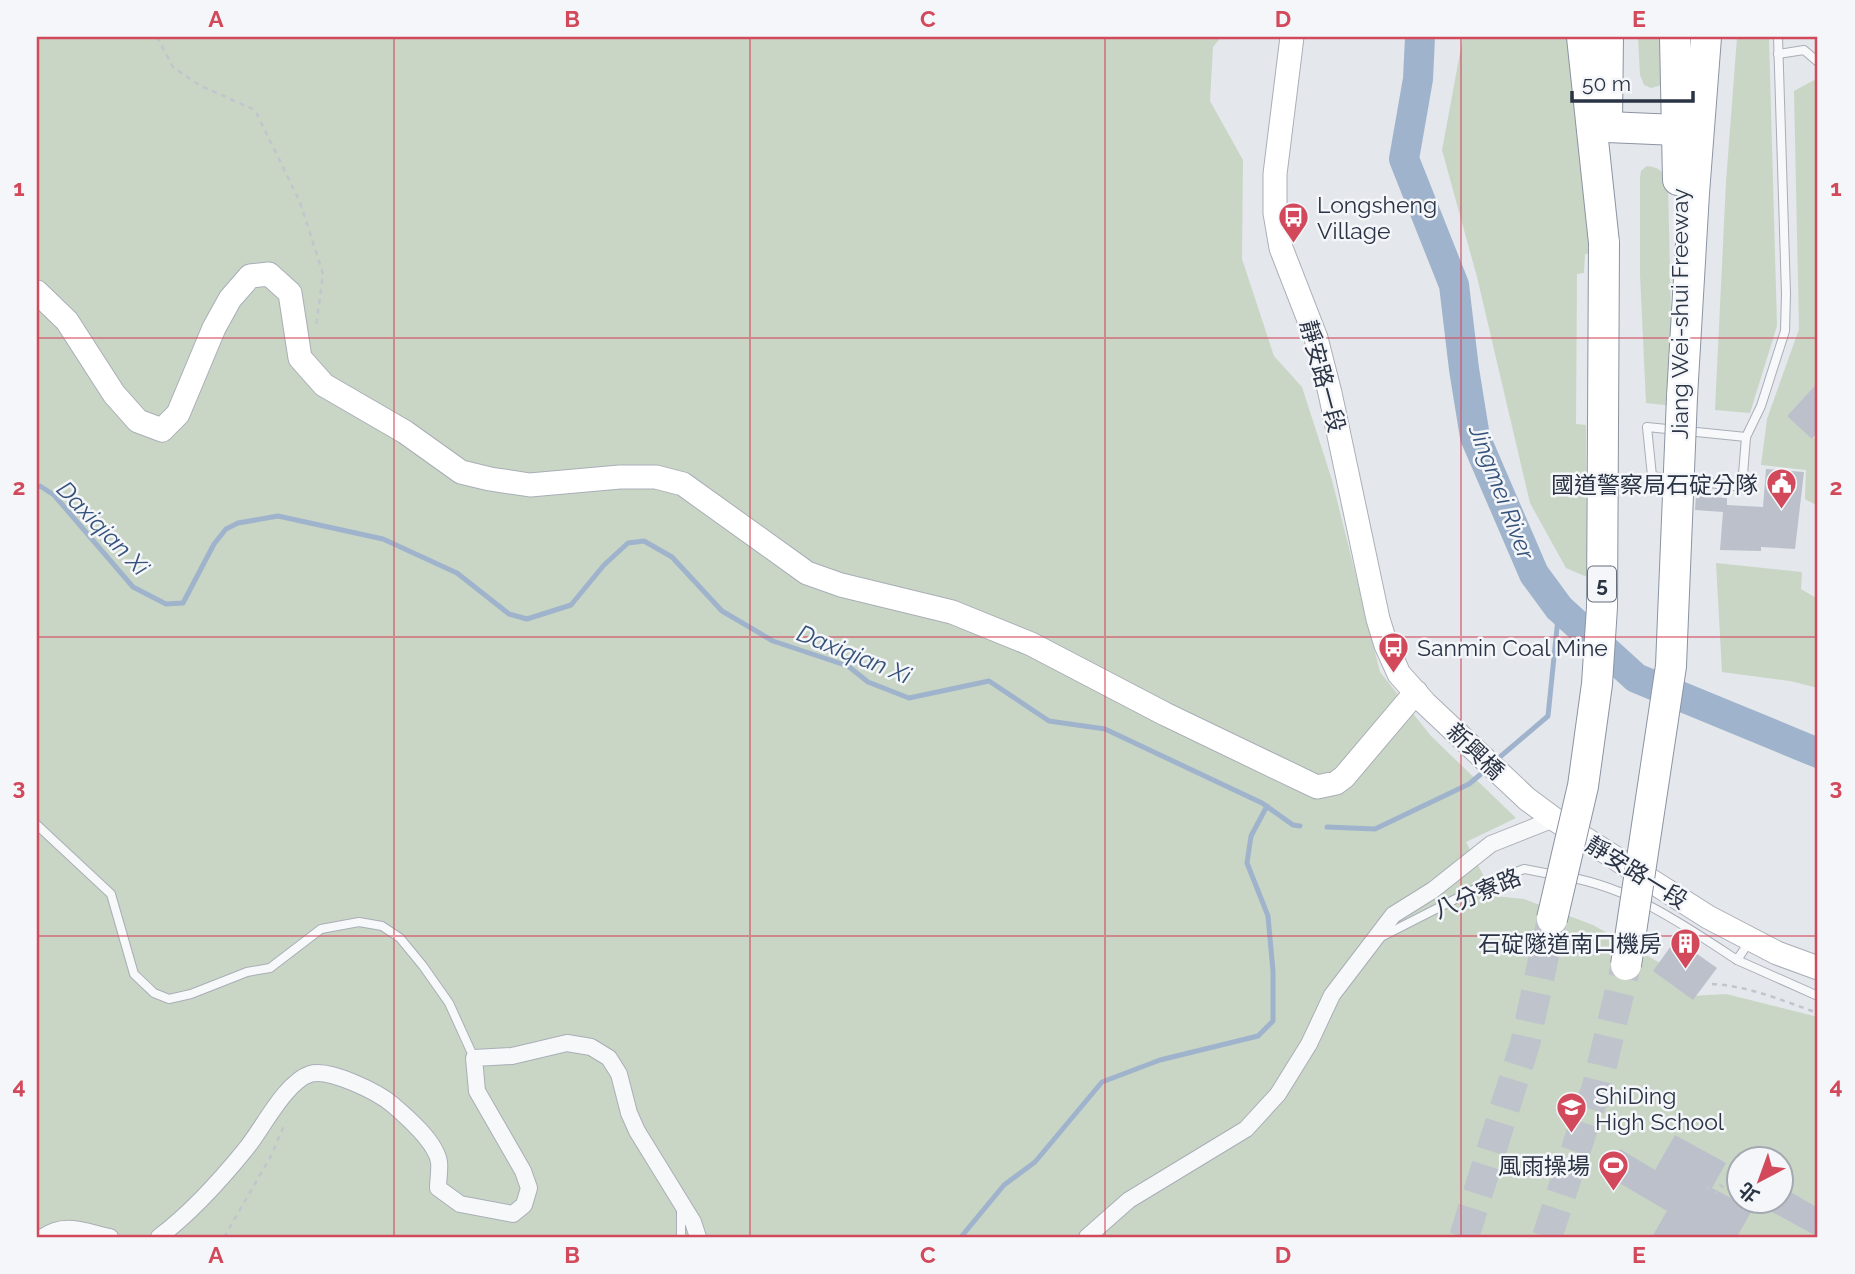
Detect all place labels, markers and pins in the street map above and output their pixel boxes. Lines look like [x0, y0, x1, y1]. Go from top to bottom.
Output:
place label: Longsheng Village [1317, 191, 1437, 244]
bus stop icon: Longsheng Village [1277, 200, 1311, 244]
public building icon: 國道警察局石碇分隊 [1764, 467, 1798, 511]
place label: 國道警察局石碇分隊 [1551, 471, 1758, 498]
bus stop icon: Sanmin Coal Mine [1377, 630, 1411, 674]
place label: Sanmin Coal Mine [1417, 634, 1608, 661]
building icon: 石碇隧道南口機房 [1668, 926, 1702, 970]
place label: 石碇隧道南口機房 [1478, 930, 1662, 957]
place label: ShiDing High School [1595, 1082, 1725, 1135]
school or university icon: ShiDing High School [1555, 1091, 1589, 1135]
sports icon: 風雨操場 [1596, 1148, 1630, 1192]
place label: 風雨操場 [1498, 1152, 1590, 1179]

